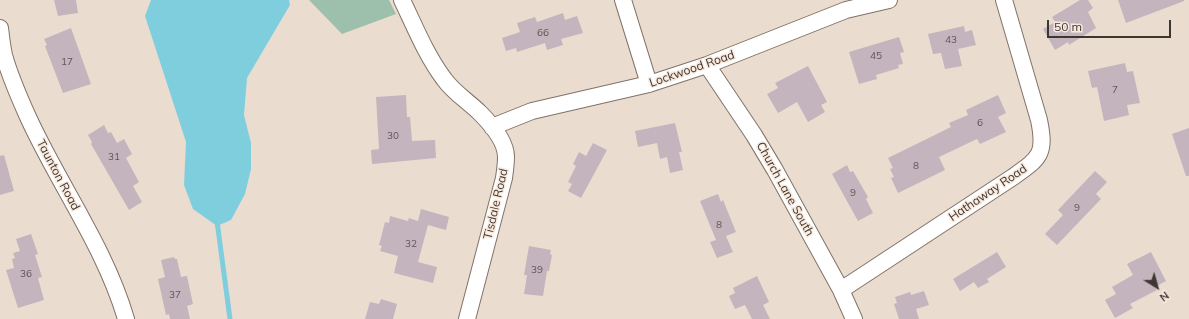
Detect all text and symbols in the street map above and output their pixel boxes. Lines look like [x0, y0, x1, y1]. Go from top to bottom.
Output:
scale bar [1049, 12, 1173, 38]
text: 50 m [1054, 19, 1082, 34]
house number: 66 [537, 27, 549, 39]
house number: 43 [945, 34, 957, 46]
street label: Lockwood Road [648, 48, 736, 90]
house number: 45 [870, 50, 882, 62]
house number: 17 [61, 56, 73, 68]
house number: 7 [1112, 84, 1118, 96]
house number: 6 [977, 117, 983, 129]
house number: 30 [387, 130, 399, 142]
street label: Taunton Road [33, 137, 83, 213]
street label: Church Lane South [753, 139, 817, 239]
house number: 31 [108, 151, 120, 163]
house number: 8 [913, 160, 919, 172]
street label: Hathaway Road [946, 162, 1030, 224]
street label: Tisdale Road [481, 167, 511, 241]
house number: 9 [850, 187, 856, 199]
house number: 9 [1074, 202, 1080, 214]
house number: 8 [716, 219, 722, 231]
house number: 32 [405, 238, 417, 250]
house number: 39 [531, 264, 543, 276]
north arrow [1137, 267, 1177, 307]
house number: 36 [20, 268, 32, 280]
text: N [1157, 288, 1172, 305]
house number: 37 [169, 289, 181, 301]

